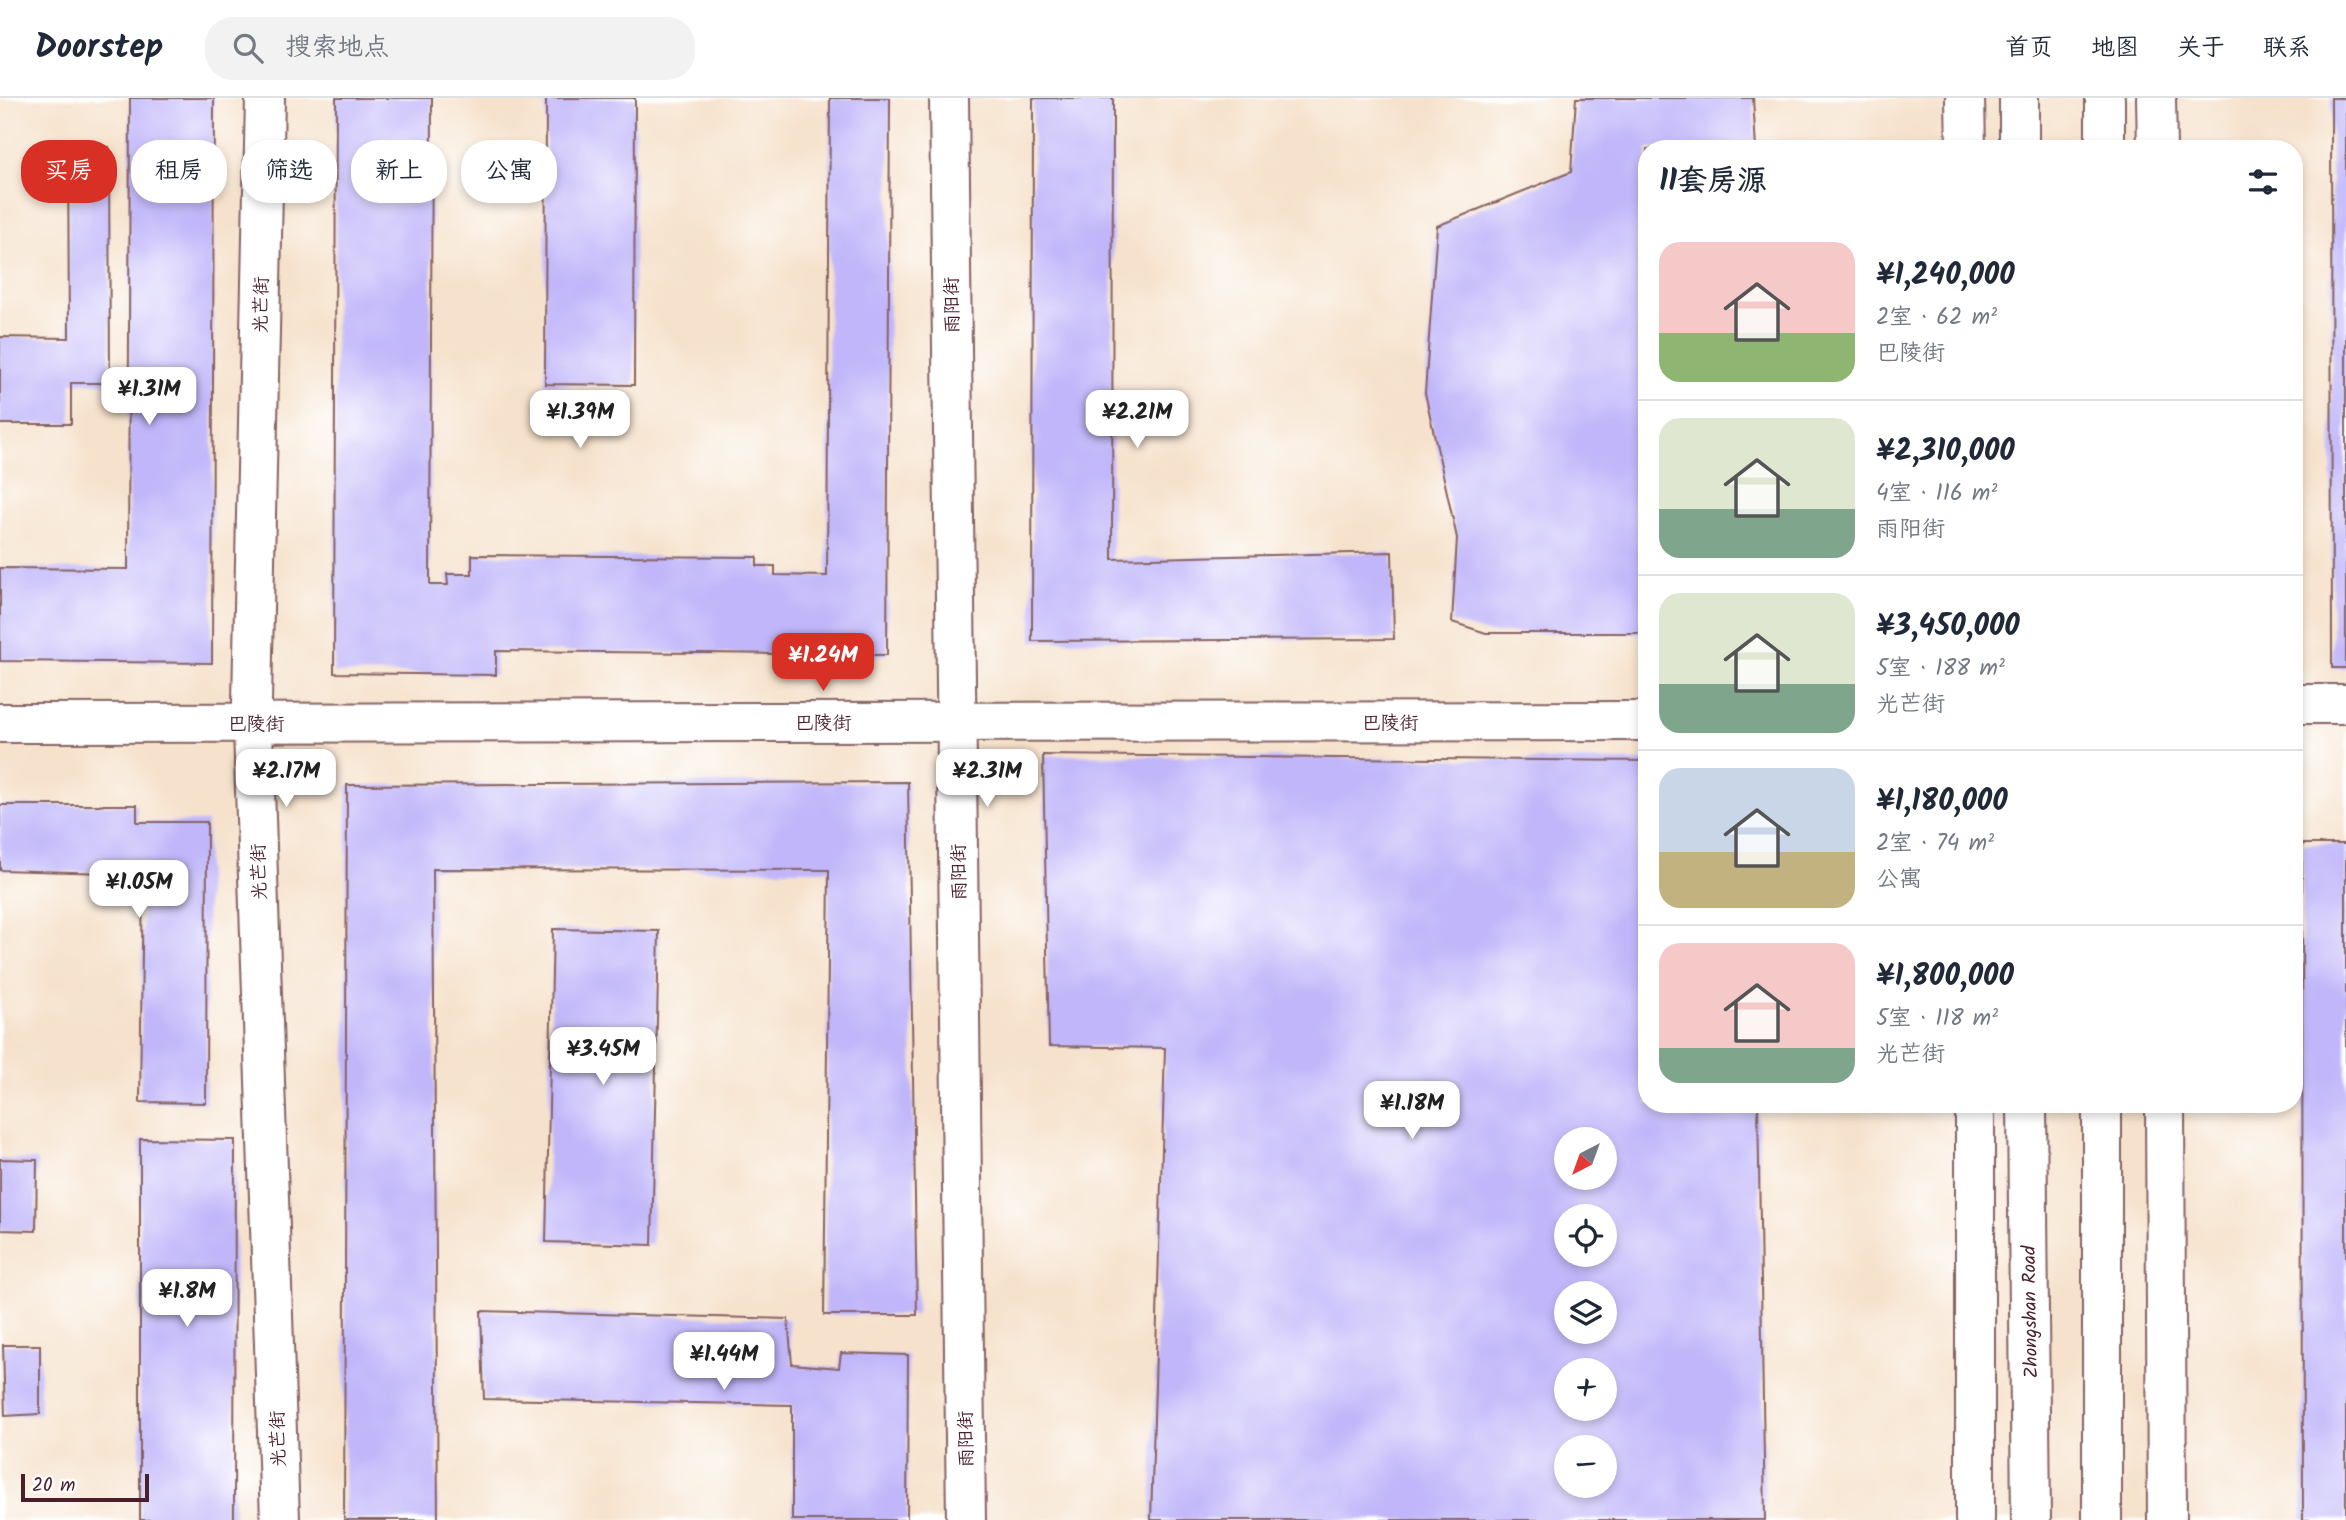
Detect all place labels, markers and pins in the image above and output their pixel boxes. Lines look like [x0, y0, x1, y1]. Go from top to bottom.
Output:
pin: ¥1.31M [92, 368, 206, 427]
pin: ¥1.39M [523, 390, 637, 450]
pin: ¥2.21M [1080, 390, 1194, 450]
pin: ¥1.24M [766, 634, 880, 693]
pin: ¥2.17M [229, 750, 343, 809]
pin: ¥2.31M [930, 750, 1044, 809]
pin: ¥1.05M [82, 860, 196, 920]
pin: ¥3.45M [546, 1028, 660, 1087]
pin: ¥1.18M [1355, 1082, 1469, 1141]
pin: ¥1.8M [138, 1270, 236, 1329]
pin: ¥1.44M [667, 1332, 781, 1392]

